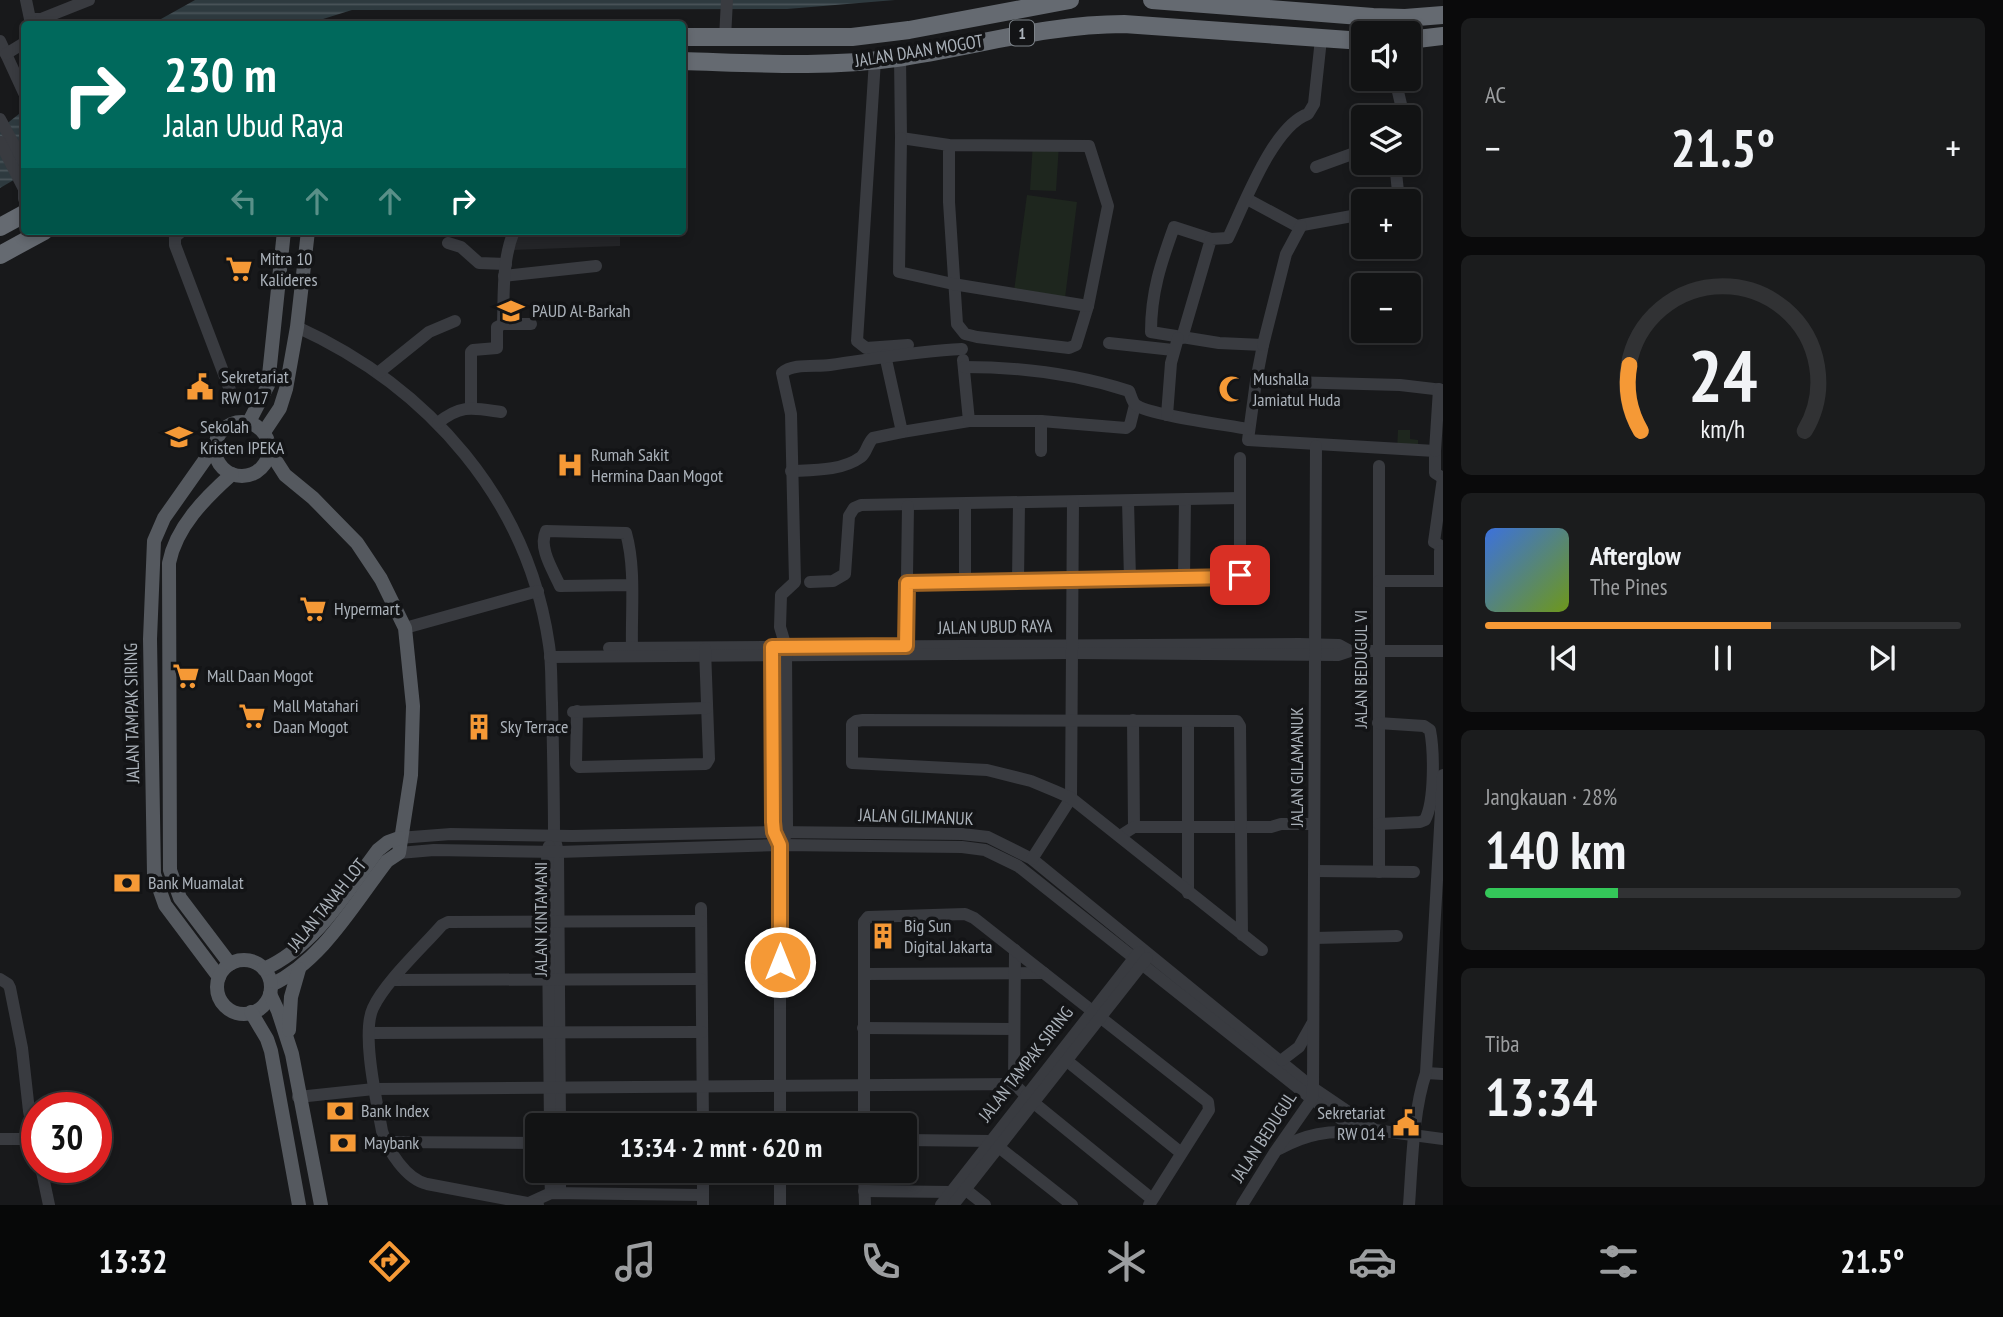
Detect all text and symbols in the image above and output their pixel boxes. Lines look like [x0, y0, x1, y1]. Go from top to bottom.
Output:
road number: 1 [1010, 20, 1034, 46]
map controls [1351, 21, 1421, 343]
button: sound [1351, 21, 1421, 91]
street label: JALAN DAAN MOGOT [852, 29, 985, 72]
text: 230 m [164, 42, 277, 106]
icon: right [49, 49, 140, 140]
text: AC [1485, 80, 1506, 109]
text: Jalan Ubud Raya [164, 104, 344, 146]
button: layers [1351, 105, 1421, 175]
text: 21.5° [1671, 114, 1775, 181]
text: − [1485, 123, 1501, 172]
text: + [1945, 123, 1961, 172]
icon: left [225, 182, 263, 220]
icon: ahead [298, 182, 336, 220]
icon: ahead [371, 182, 409, 220]
icon: right [444, 182, 482, 220]
button: + [1351, 189, 1421, 259]
place label: Mitra 10 Kalideres [260, 247, 317, 291]
supermarket icon: Mitra 10 Kalideres [224, 254, 254, 284]
button: − [1351, 273, 1421, 343]
school or university icon: PAUD Al-Barkah [496, 296, 526, 326]
place label: PAUD Al-Barkah [532, 299, 631, 322]
text: 24 [1688, 328, 1758, 422]
place label: Sekretariat RW 017 [221, 365, 289, 409]
place label: Mushalla Jamiatul Huda [1252, 367, 1341, 411]
public building icon: Sekretariat RW 017 [185, 372, 215, 402]
mosque icon: Mushalla Jamiatul Huda [1217, 374, 1247, 404]
text: km/h [1701, 413, 1745, 445]
place label: Sekolah Kristen IPEKA [200, 415, 285, 459]
school or university icon: Sekolah Kristen IPEKA [164, 422, 194, 452]
place label: Rumah Sakit Hermina Daan Mogot [591, 443, 723, 487]
hospital icon: Rumah Sakit Hermina Daan Mogot [555, 450, 585, 480]
text: Afterglow [1590, 539, 1681, 572]
pin [1210, 545, 1270, 605]
icon: arrive [1221, 556, 1259, 594]
text: The Pines [1590, 572, 1668, 601]
supermarket icon: Hypermart [298, 594, 328, 624]
place label: Hypermart [334, 597, 400, 620]
street label: JALAN BEDUGUL VI [1349, 610, 1372, 729]
street label: JALAN UBUD RAYA [937, 614, 1053, 639]
icon: previous [1545, 639, 1583, 677]
icon: pause [1704, 639, 1742, 677]
icon: next [1863, 639, 1901, 677]
street label: JALAN TAMPAK SIRING [119, 643, 144, 784]
supermarket icon: Mall Daan Mogot [171, 661, 201, 691]
place label: Mall Daan Mogot [207, 664, 313, 687]
place label: Mall Matahari Daan Mogot [273, 694, 359, 738]
supermarket icon: Mall Matahari Daan Mogot [237, 701, 267, 731]
street label: JALAN GILAMANUK [1285, 707, 1308, 828]
building icon: Sky Terrace [464, 712, 494, 742]
place label: Sky Terrace [500, 715, 569, 738]
text: Jangkauan · 28% [1485, 782, 1617, 811]
street label: JALAN GILIMANUK [857, 803, 974, 830]
text: 140 km [1485, 816, 1626, 883]
street label: JALAN TANAH LOT [282, 854, 371, 957]
street label: JALAN KINTAMANI [529, 862, 552, 977]
bank icon: Bank Muamalat [112, 868, 142, 898]
place label: Bank Muamalat [148, 871, 244, 894]
place label: Big Sun Digital Jakarta [904, 914, 992, 958]
building icon: Big Sun Digital Jakarta [868, 921, 898, 951]
position arrow [743, 925, 817, 999]
street label: JALAN TAMPAK SIRING [973, 1001, 1078, 1127]
text: Tiba [1485, 1029, 1519, 1058]
text: 13:34 [1485, 1063, 1597, 1130]
street label: JALAN BEDUGUL [1225, 1087, 1302, 1187]
speed limit sign: 30 [21, 1092, 112, 1183]
bank icon: Bank Index [325, 1096, 355, 1126]
place label: Bank Index [361, 1099, 430, 1122]
place label: Sekretariat RW 014 [1317, 1101, 1385, 1145]
public building icon: Sekretariat RW 014 [1391, 1108, 1421, 1138]
bank icon: Maybank [328, 1128, 358, 1158]
place label: Maybank [364, 1131, 419, 1154]
text: 13:34 · 2 mnt · 620 m [620, 1131, 822, 1164]
icon: directions [365, 1237, 414, 1286]
icon: music [611, 1237, 660, 1286]
icon: phone [856, 1237, 905, 1286]
icon: climate [1102, 1237, 1151, 1286]
icon: car [1348, 1237, 1397, 1286]
icon: filters [1594, 1237, 1643, 1286]
text: 13:32 [98, 1240, 168, 1282]
text: 21.5° [1840, 1240, 1904, 1282]

